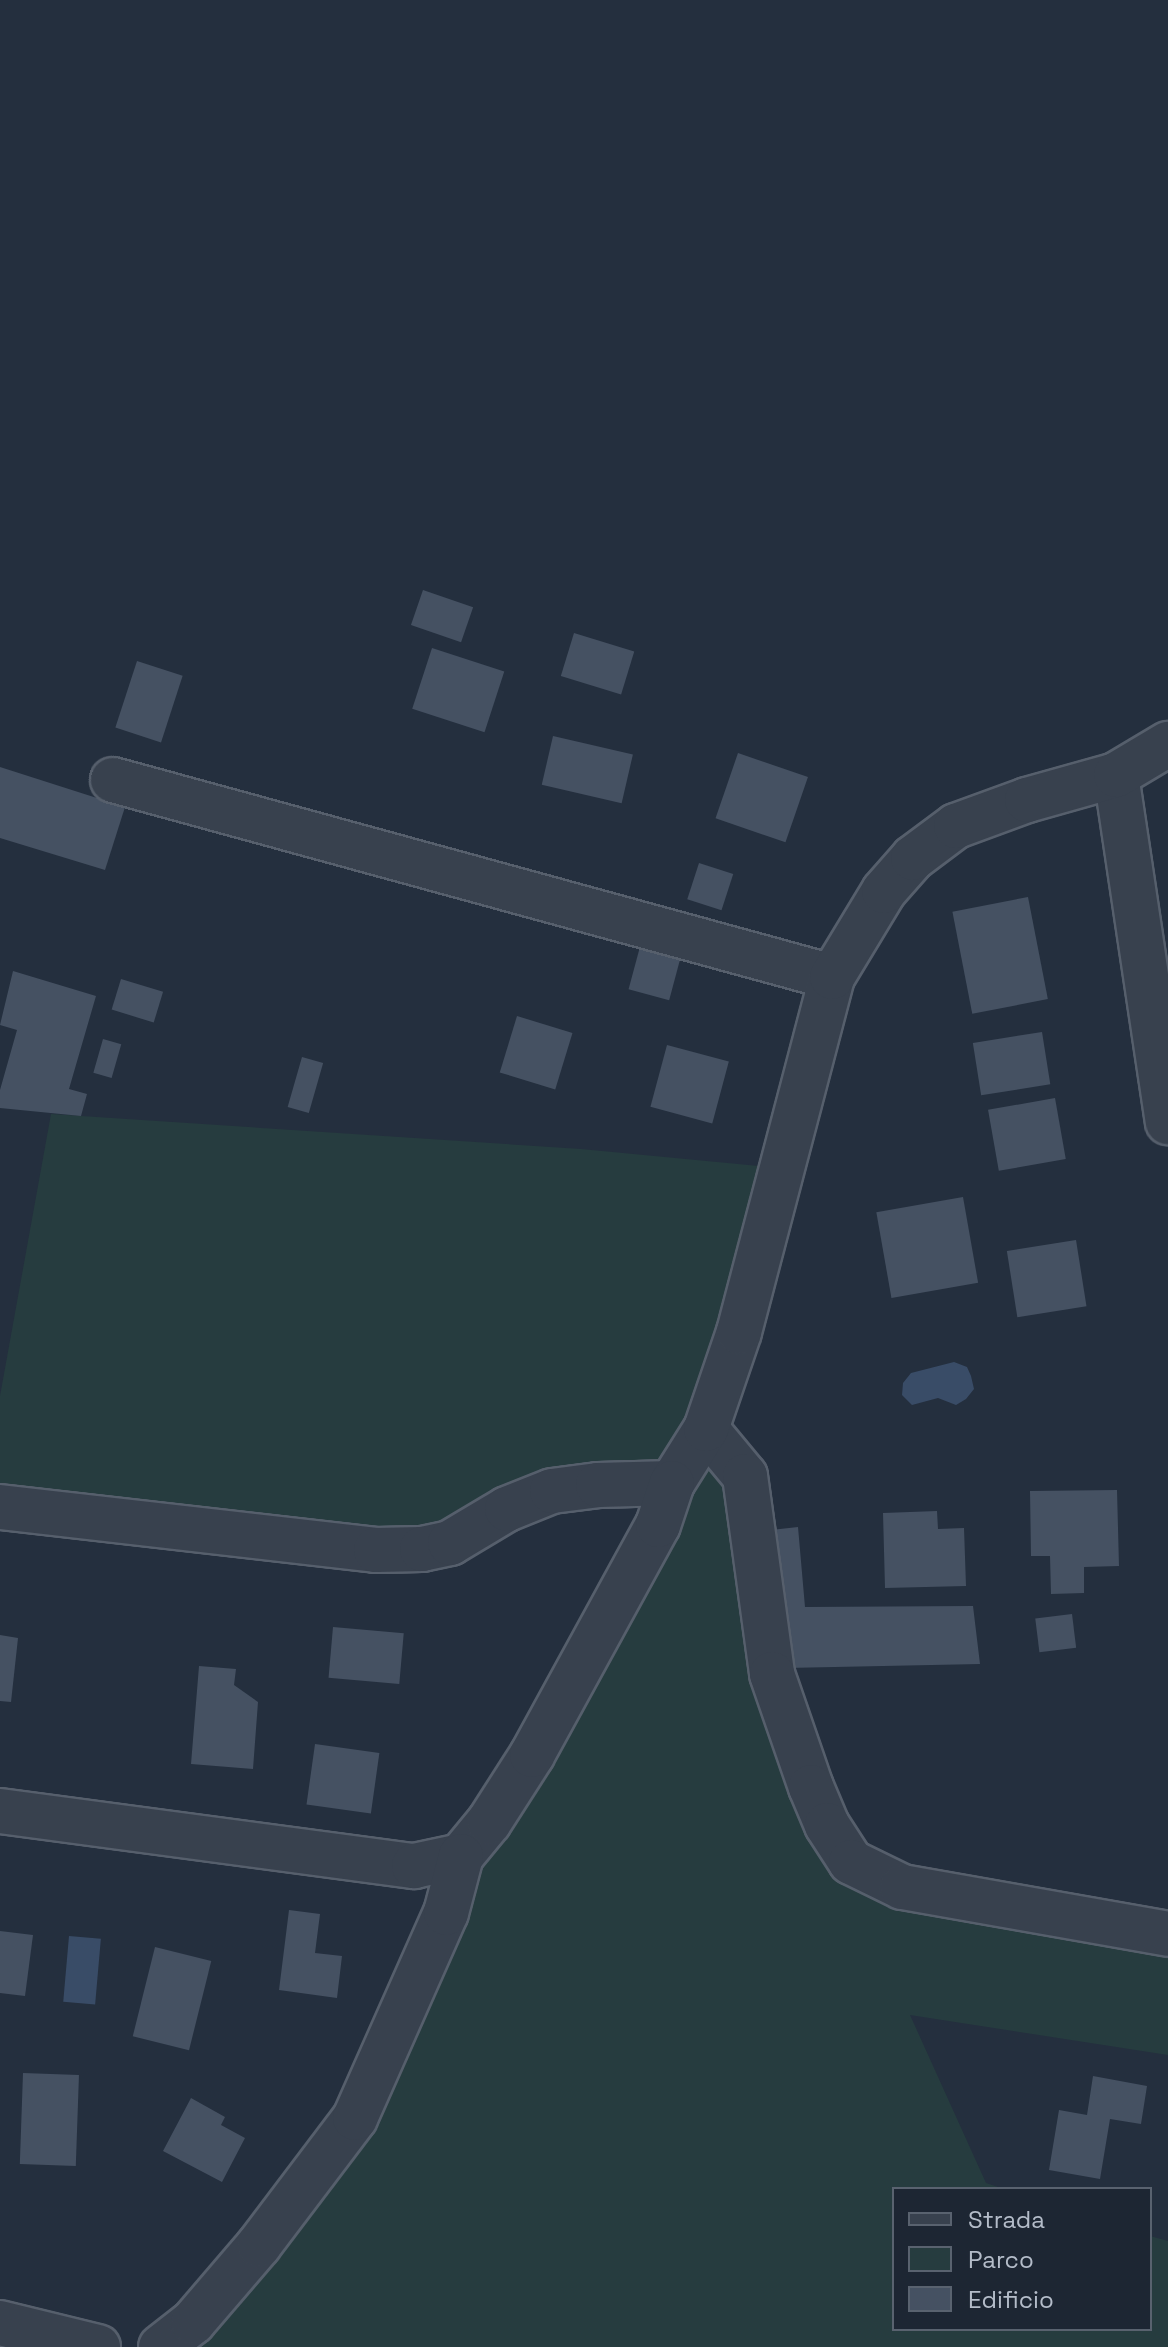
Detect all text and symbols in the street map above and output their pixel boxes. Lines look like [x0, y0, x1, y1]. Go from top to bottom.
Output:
legend [892, 2187, 1152, 2331]
text: Strada [968, 2204, 1045, 2235]
text: Parco [968, 2244, 1034, 2275]
text: Edificio [968, 2284, 1054, 2315]

